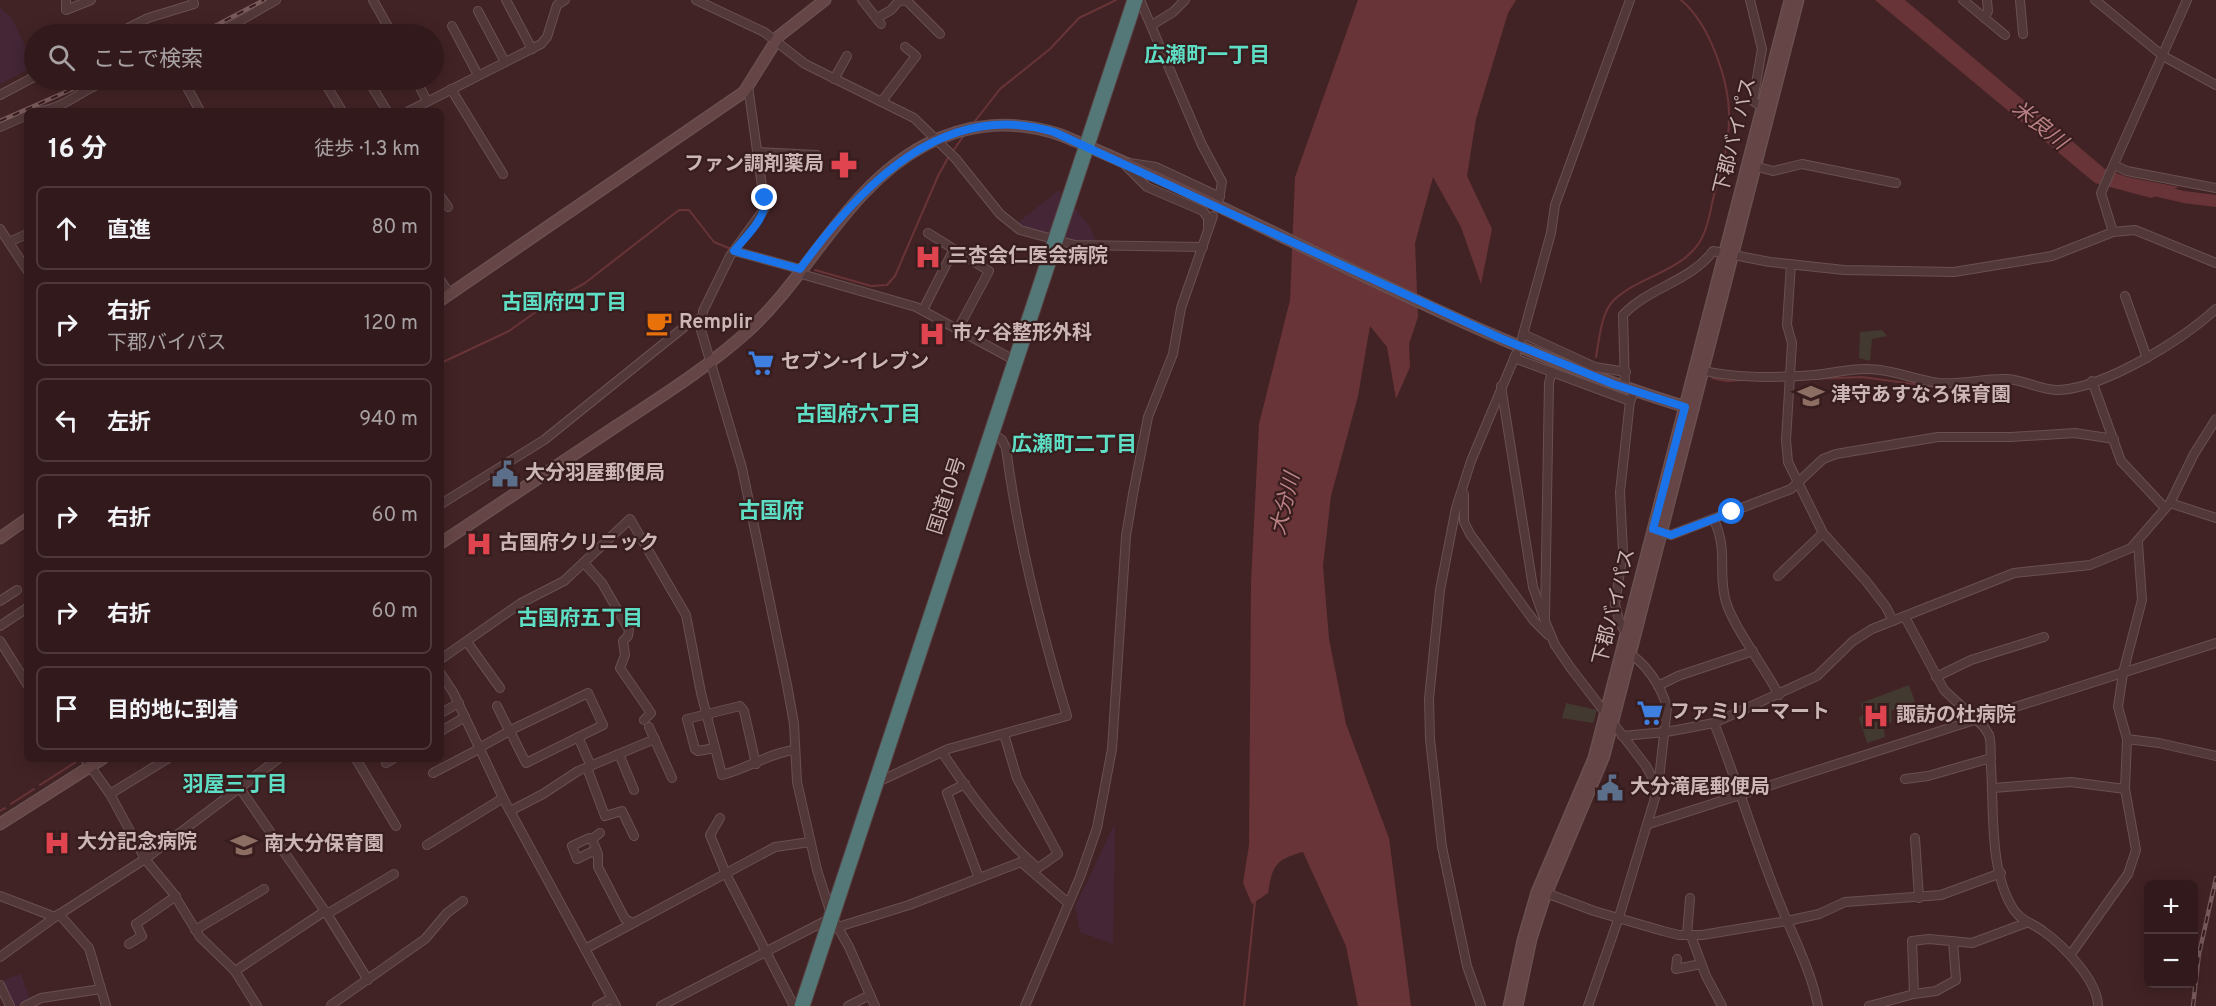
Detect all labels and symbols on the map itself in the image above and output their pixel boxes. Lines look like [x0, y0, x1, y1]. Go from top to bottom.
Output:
district label: 広瀬町一丁目 [1144, 43, 1270, 70]
street label: 下郡バイパス [1709, 75, 1763, 197]
water label: 米良川 [2006, 96, 2074, 158]
pharmacy icon: ファン調剤薬局 [829, 150, 859, 180]
place label: ファン調剤薬局 [684, 152, 824, 178]
route end [751, 184, 777, 210]
hospital icon: 三杏会仁医会病院 [913, 242, 943, 272]
place label: 三杏会仁医会病院 [948, 244, 1108, 270]
district label: 古国府四丁目 [501, 290, 627, 317]
cafe icon: Remplir [644, 308, 674, 338]
place label: Remplir [679, 310, 753, 336]
hospital icon: 市ヶ谷整形外科 [917, 319, 947, 349]
place label: 市ヶ谷整形外科 [952, 321, 1092, 347]
supermarket icon: セブン-イレブン [746, 348, 776, 378]
place label: セブン-イレブン [781, 350, 929, 376]
school or university icon: 津守あすなろ保育園 [1796, 381, 1826, 411]
place label: 津守あすなろ保育園 [1831, 383, 2011, 409]
district label: 古国府六丁目 [795, 402, 921, 429]
district label: 広瀬町二丁目 [1011, 432, 1137, 459]
street label: 国道10号 [923, 454, 973, 538]
public building icon: 大分羽屋郵便局 [490, 459, 520, 489]
place label: 大分羽屋郵便局 [525, 461, 665, 487]
water label: 大分川 [1265, 468, 1307, 538]
route start [1718, 498, 1744, 524]
district label: 古国府 [738, 499, 804, 526]
hospital icon: 古国府クリニック [464, 529, 494, 559]
place label: 古国府クリニック [499, 531, 659, 557]
street label: 下郡バイパス [1588, 546, 1642, 668]
district label: 古国府五丁目 [517, 606, 643, 633]
supermarket icon: ファミリーマート [1635, 698, 1665, 728]
place label: ファミリーマート [1670, 700, 1830, 726]
hospital icon: 諏訪の杜病院 [1861, 701, 1891, 731]
place label: 諏訪の杜病院 [1896, 703, 2016, 729]
district label: 羽屋三丁目 [183, 772, 288, 799]
public building icon: 大分滝尾郵便局 [1595, 773, 1625, 803]
place label: 大分滝尾郵便局 [1630, 775, 1770, 801]
hospital icon: 大分記念病院 [42, 828, 72, 858]
place label: 大分記念病院 [77, 830, 197, 856]
school or university icon: 南大分保育園 [229, 830, 259, 860]
place label: 南大分保育園 [264, 832, 384, 858]

